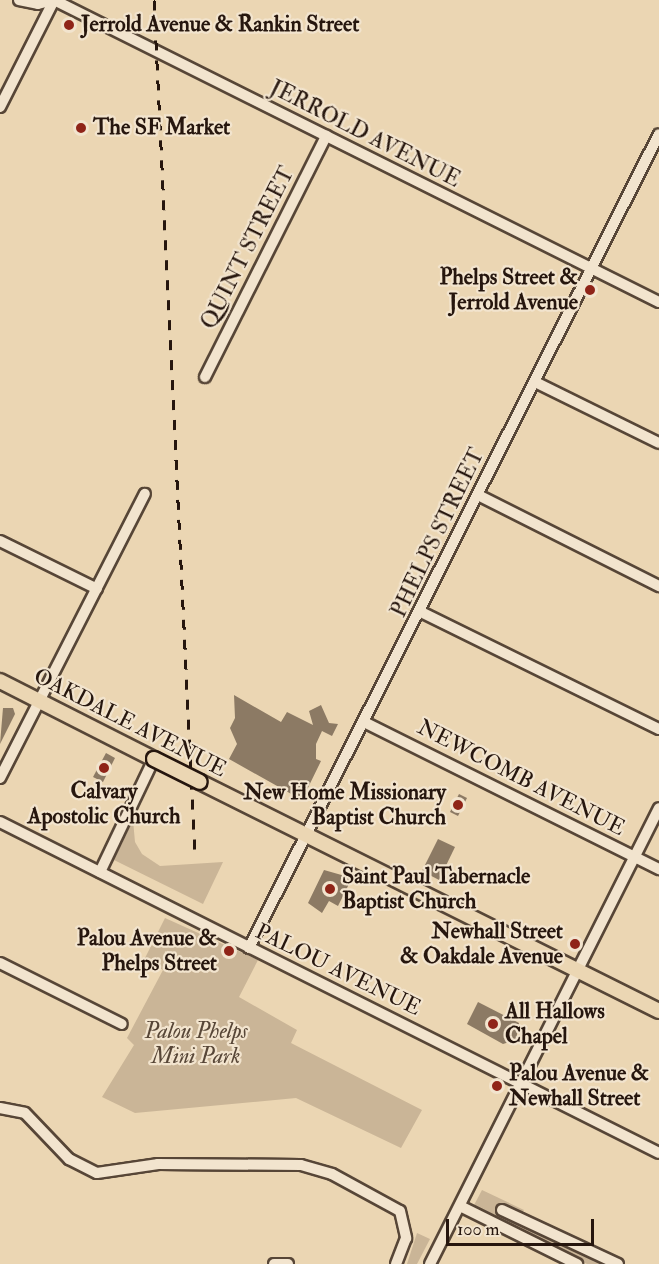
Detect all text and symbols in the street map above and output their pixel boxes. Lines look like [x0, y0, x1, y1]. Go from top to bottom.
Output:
place label: Jerrold Avenue & Rankin Street [81, 12, 359, 38]
marker: Jerrold Avenue & Rankin Street [62, 18, 76, 32]
street label: JERROLD AVENUE [265, 75, 465, 193]
place label: The SF Market [93, 115, 230, 141]
marker: The SF Market [74, 121, 88, 135]
street label: QUINT STREET [196, 162, 300, 334]
place label: Phelps Street & Jerrold Avenue [439, 264, 578, 316]
marker: Phelps Street & Jerrold Avenue [583, 283, 597, 297]
street label: PHELPS STREET [386, 444, 490, 622]
street label: OAKDALE AVENUE [29, 663, 231, 783]
street label: NEWCOMB AVENUE [413, 714, 629, 842]
marker: Calvary Apostolic Church [97, 761, 111, 775]
place label: Calvary Apostolic Church [27, 778, 181, 830]
place label: New Home Missionary Baptist Church [243, 779, 446, 830]
marker: New Home Missionary Baptist Church [451, 798, 465, 812]
place label: Saint Paul Tabernacle Baptist Church [342, 863, 530, 914]
marker: Saint Paul Tabernacle Baptist Church [323, 882, 337, 896]
street label: PALOU AVENUE [251, 918, 425, 1022]
place label: Newhall Street & Oakdale Avenue [400, 918, 563, 969]
place label: Palou Avenue & Phelps Street [77, 925, 217, 976]
marker: Newhall Street & Oakdale Avenue [568, 937, 582, 951]
marker: Palou Avenue & Phelps Street [222, 944, 236, 958]
place label: All Hallows Chapel [505, 998, 605, 1050]
marker: All Hallows Chapel [486, 1017, 500, 1031]
park label: Palou Phelps Mini Park [144, 1018, 248, 1070]
place label: Palou Avenue & Newhall Street [509, 1060, 649, 1112]
marker: Palou Avenue & Newhall Street [490, 1079, 504, 1093]
scale bar [449, 1207, 598, 1245]
text: 100 m [457, 1218, 500, 1241]

